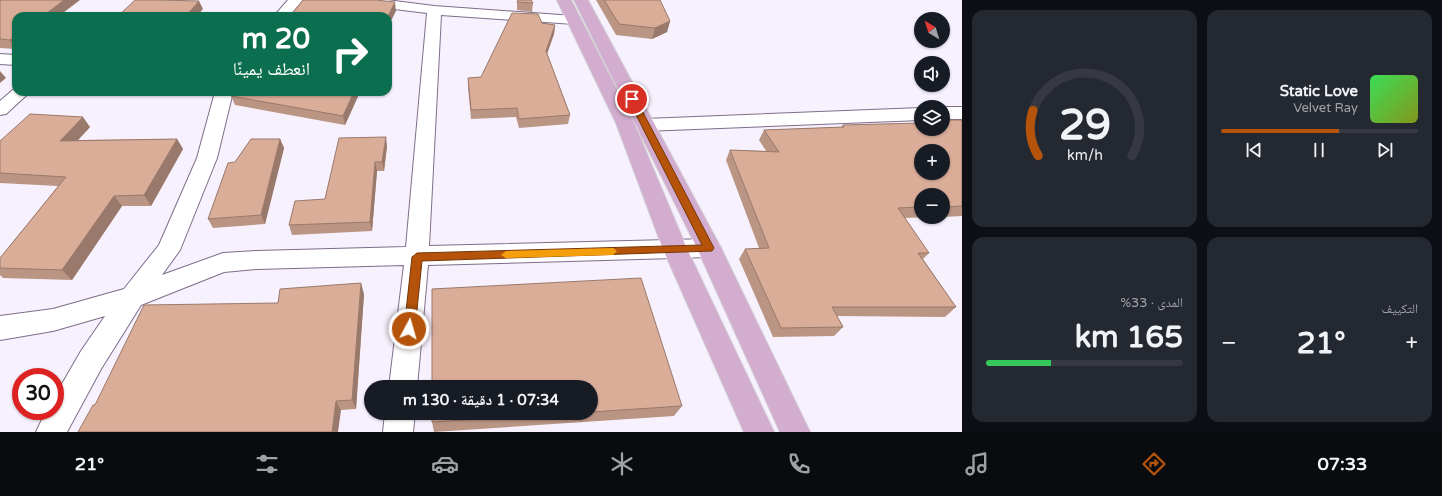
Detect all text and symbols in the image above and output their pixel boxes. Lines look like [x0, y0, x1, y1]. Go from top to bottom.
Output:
north arrow [914, 12, 950, 48]
map controls [914, 12, 950, 224]
text: 20 m [242, 22, 310, 56]
icon: right [324, 28, 376, 80]
button: sound [914, 56, 950, 92]
text: انعطف يمينًا [233, 58, 310, 80]
pin [615, 82, 649, 116]
text: Static Love [1280, 82, 1358, 100]
icon: arrive [621, 88, 643, 110]
button: layers [914, 100, 950, 136]
text: Velvet Ray [1293, 100, 1358, 116]
text: 29 [1058, 101, 1111, 151]
icon: previous [1243, 139, 1265, 161]
icon: pause [1308, 139, 1330, 161]
icon: next [1374, 139, 1396, 161]
button: + [914, 144, 950, 180]
text: km/h [1067, 147, 1102, 164]
button: − [914, 188, 950, 224]
text: المدى · 33% [1121, 295, 1183, 311]
text: التكييف [1382, 301, 1418, 317]
position arrow [388, 308, 430, 350]
text: 165 km [1075, 319, 1183, 356]
text: 21° [1297, 325, 1346, 362]
text: − [1221, 330, 1237, 356]
text: + [1406, 330, 1418, 356]
speed limit sign: 30 [12, 368, 64, 420]
text: 07:34 · 1 دقيقة · 130 m [403, 391, 559, 409]
icon: filters [253, 450, 281, 478]
icon: car [431, 450, 459, 478]
icon: climate [608, 450, 636, 478]
icon: phone [785, 450, 813, 478]
icon: music [963, 450, 991, 478]
icon: directions [1140, 450, 1168, 478]
text: 21° [75, 453, 104, 475]
text: 07:33 [1317, 453, 1367, 475]

